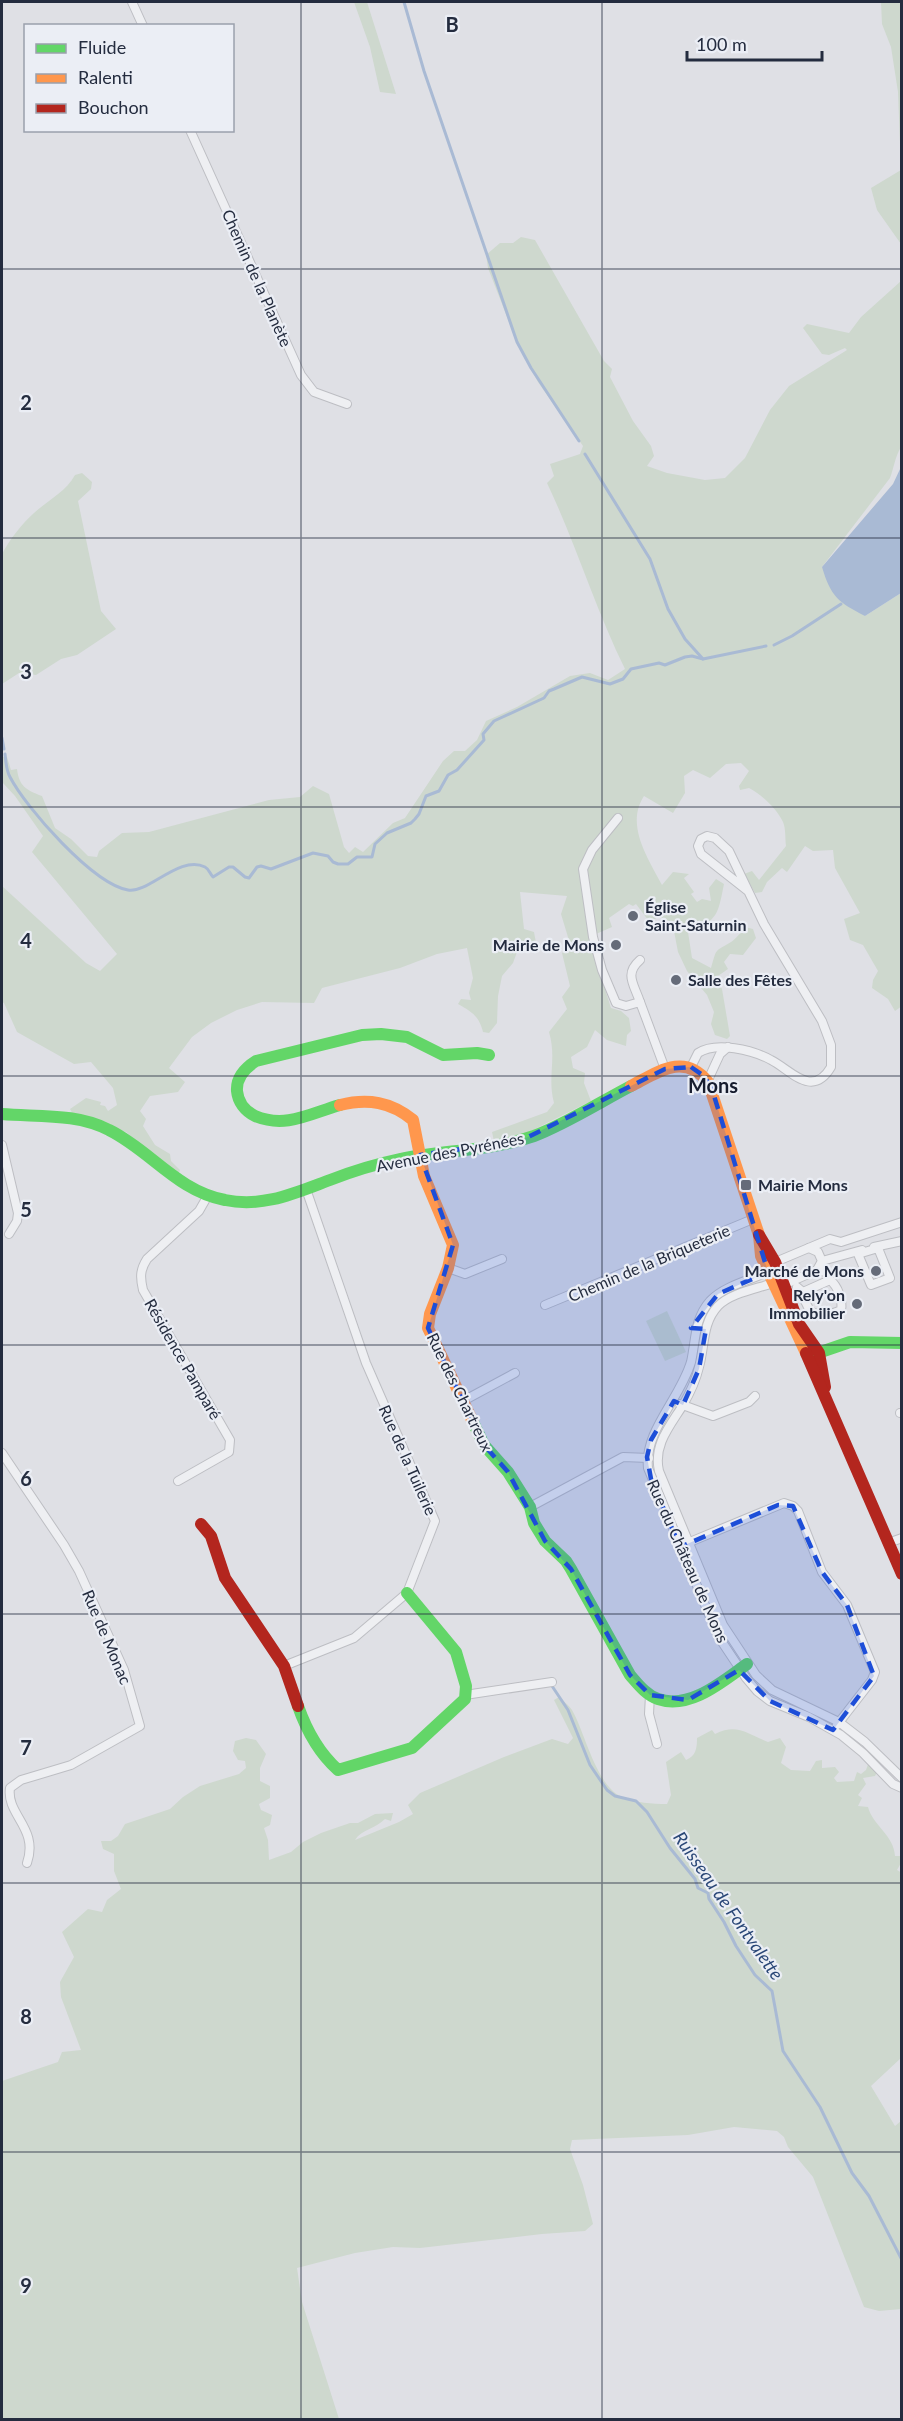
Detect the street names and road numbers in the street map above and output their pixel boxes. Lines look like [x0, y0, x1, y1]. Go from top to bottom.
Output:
street label: Chemin de la Planète [219, 206, 296, 349]
street label: Avenue des Pyrénées [374, 1128, 525, 1175]
street label: Chemin de la Briqueterie [565, 1220, 732, 1305]
street label: Résidence Pamparé [141, 1295, 226, 1423]
street label: Rue des Chartreux [424, 1329, 497, 1454]
street label: Rue de la Tuilerie [376, 1402, 441, 1518]
street label: Rue du Château de Mons [644, 1476, 733, 1645]
street label: Rue de Monac [79, 1587, 136, 1687]

